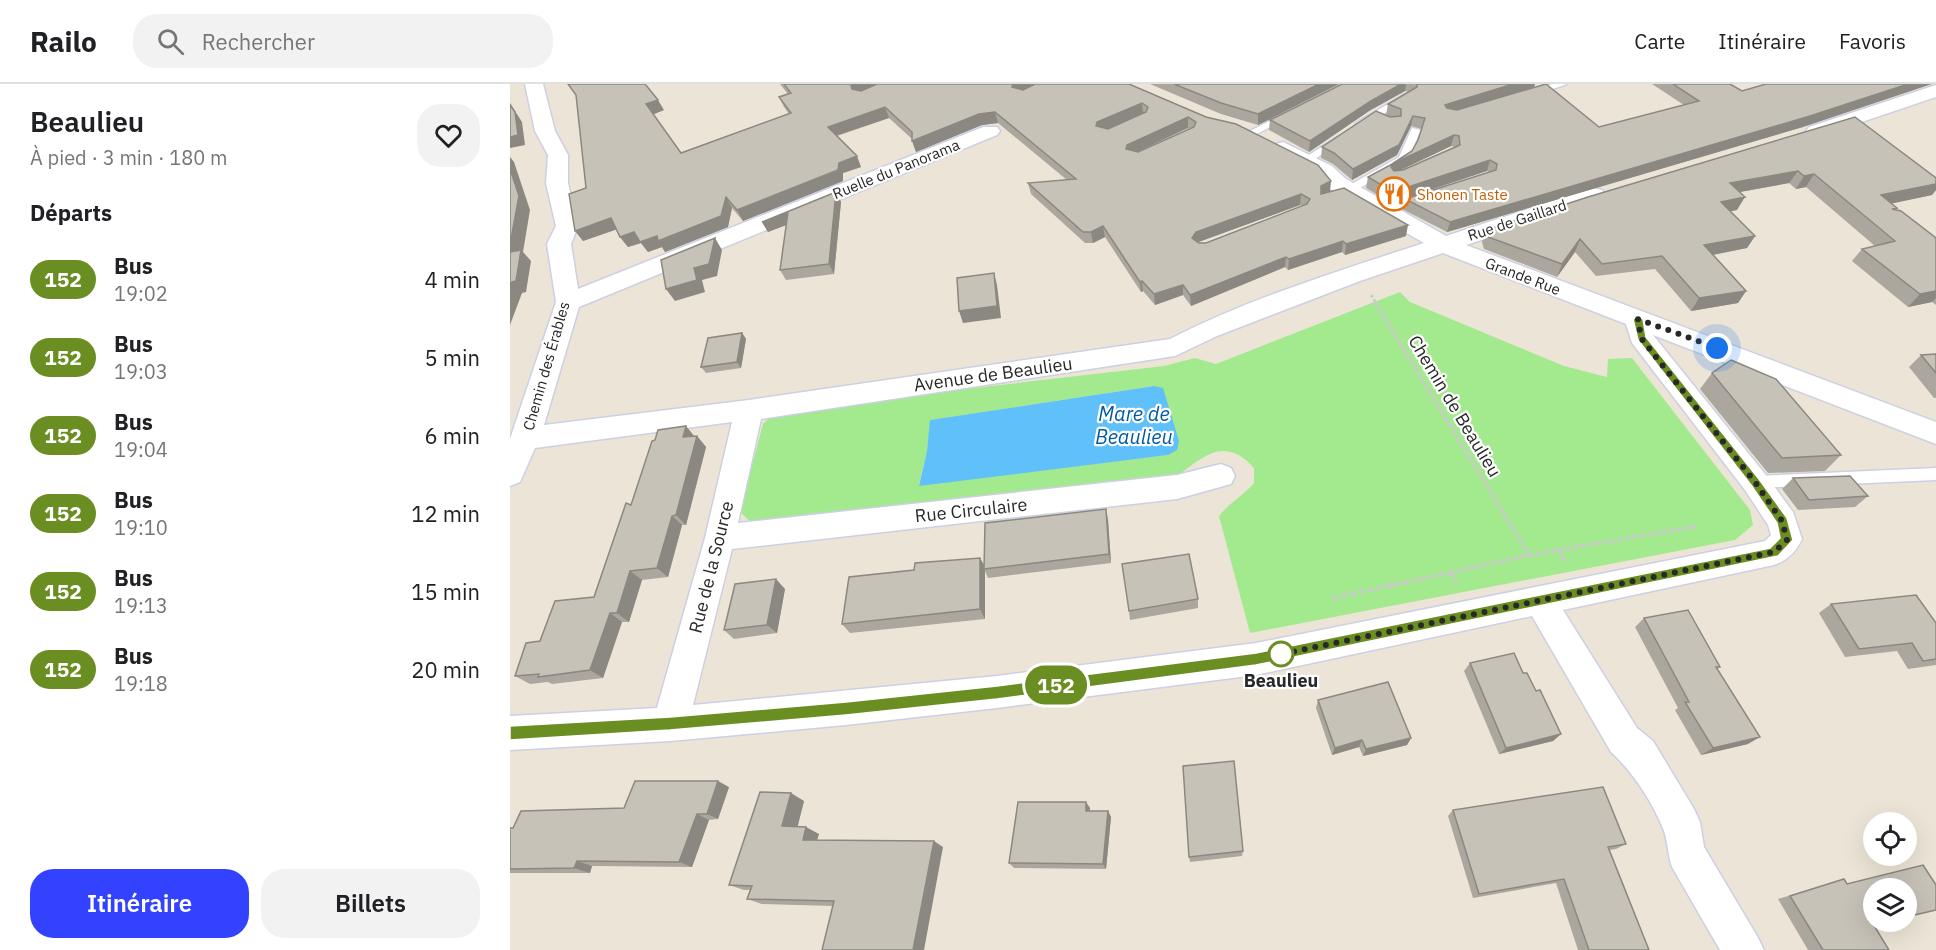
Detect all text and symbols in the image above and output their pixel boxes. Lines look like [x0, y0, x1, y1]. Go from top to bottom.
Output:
search box [133, 14, 553, 68]
text: Railo [30, 23, 97, 60]
icon: search [154, 25, 187, 58]
text: Rechercher [202, 27, 315, 56]
text: Carte [1634, 27, 1685, 55]
text: Itinéraire [1718, 27, 1806, 55]
text: Favoris [1839, 27, 1906, 55]
text: Beaulieu [30, 103, 144, 140]
button: heart [417, 104, 480, 167]
street label: Ruelle du Panorama [830, 135, 962, 203]
text: À pied · 3 min · 180 m [30, 144, 227, 171]
restaurant icon: Shonen Taste [1376, 176, 1412, 212]
place label: Shonen Taste [1417, 185, 1508, 204]
street label: Rue de Gaillard [1465, 195, 1569, 245]
text: Départs [30, 198, 112, 227]
text: Bus [114, 251, 153, 280]
street label: Grande Rue [1483, 253, 1563, 299]
text: 152 [44, 265, 82, 293]
text: 4 min [424, 265, 480, 294]
text: 19:02 [114, 280, 168, 307]
street label: Chemin des Érables [518, 299, 574, 433]
text: Bus [114, 329, 153, 358]
street label: Chemin de Beaulieu [1404, 331, 1506, 481]
your location [1702, 333, 1732, 363]
text: 152 [44, 343, 82, 371]
text: 5 min [424, 343, 480, 372]
street label: Avenue de Beaulieu [912, 351, 1074, 397]
text: 19:03 [114, 358, 168, 385]
water label: Mare de Beaulieu [1095, 400, 1173, 450]
text: Bus [114, 407, 153, 436]
text: 152 [44, 421, 82, 449]
text: 6 min [424, 421, 480, 450]
text: 19:04 [114, 436, 168, 463]
text: Bus [114, 485, 153, 514]
street label: Rue Circulaire [914, 493, 1028, 527]
street label: Rue de la Source [683, 498, 739, 635]
text: 152 [44, 499, 82, 527]
text: 12 min [411, 499, 480, 528]
text: 19:10 [114, 514, 168, 541]
text: Bus [114, 563, 153, 592]
text: 152 [44, 577, 82, 605]
text: 15 min [411, 577, 480, 606]
text: 19:13 [114, 592, 168, 619]
text: Bus [114, 641, 153, 670]
marker: Beaulieu [1268, 641, 1294, 667]
text: 152 [44, 655, 82, 683]
text: 20 min [411, 655, 480, 684]
line badge: 152 [1022, 666, 1090, 704]
place label: Beaulieu [1244, 669, 1318, 692]
text: 19:18 [114, 670, 168, 697]
text: 152 [1037, 671, 1075, 699]
map controls [1863, 812, 1917, 932]
button: locate [1863, 812, 1917, 866]
button: Itinéraire [30, 869, 249, 938]
button: Billets [261, 869, 480, 938]
button: layers [1863, 878, 1917, 932]

